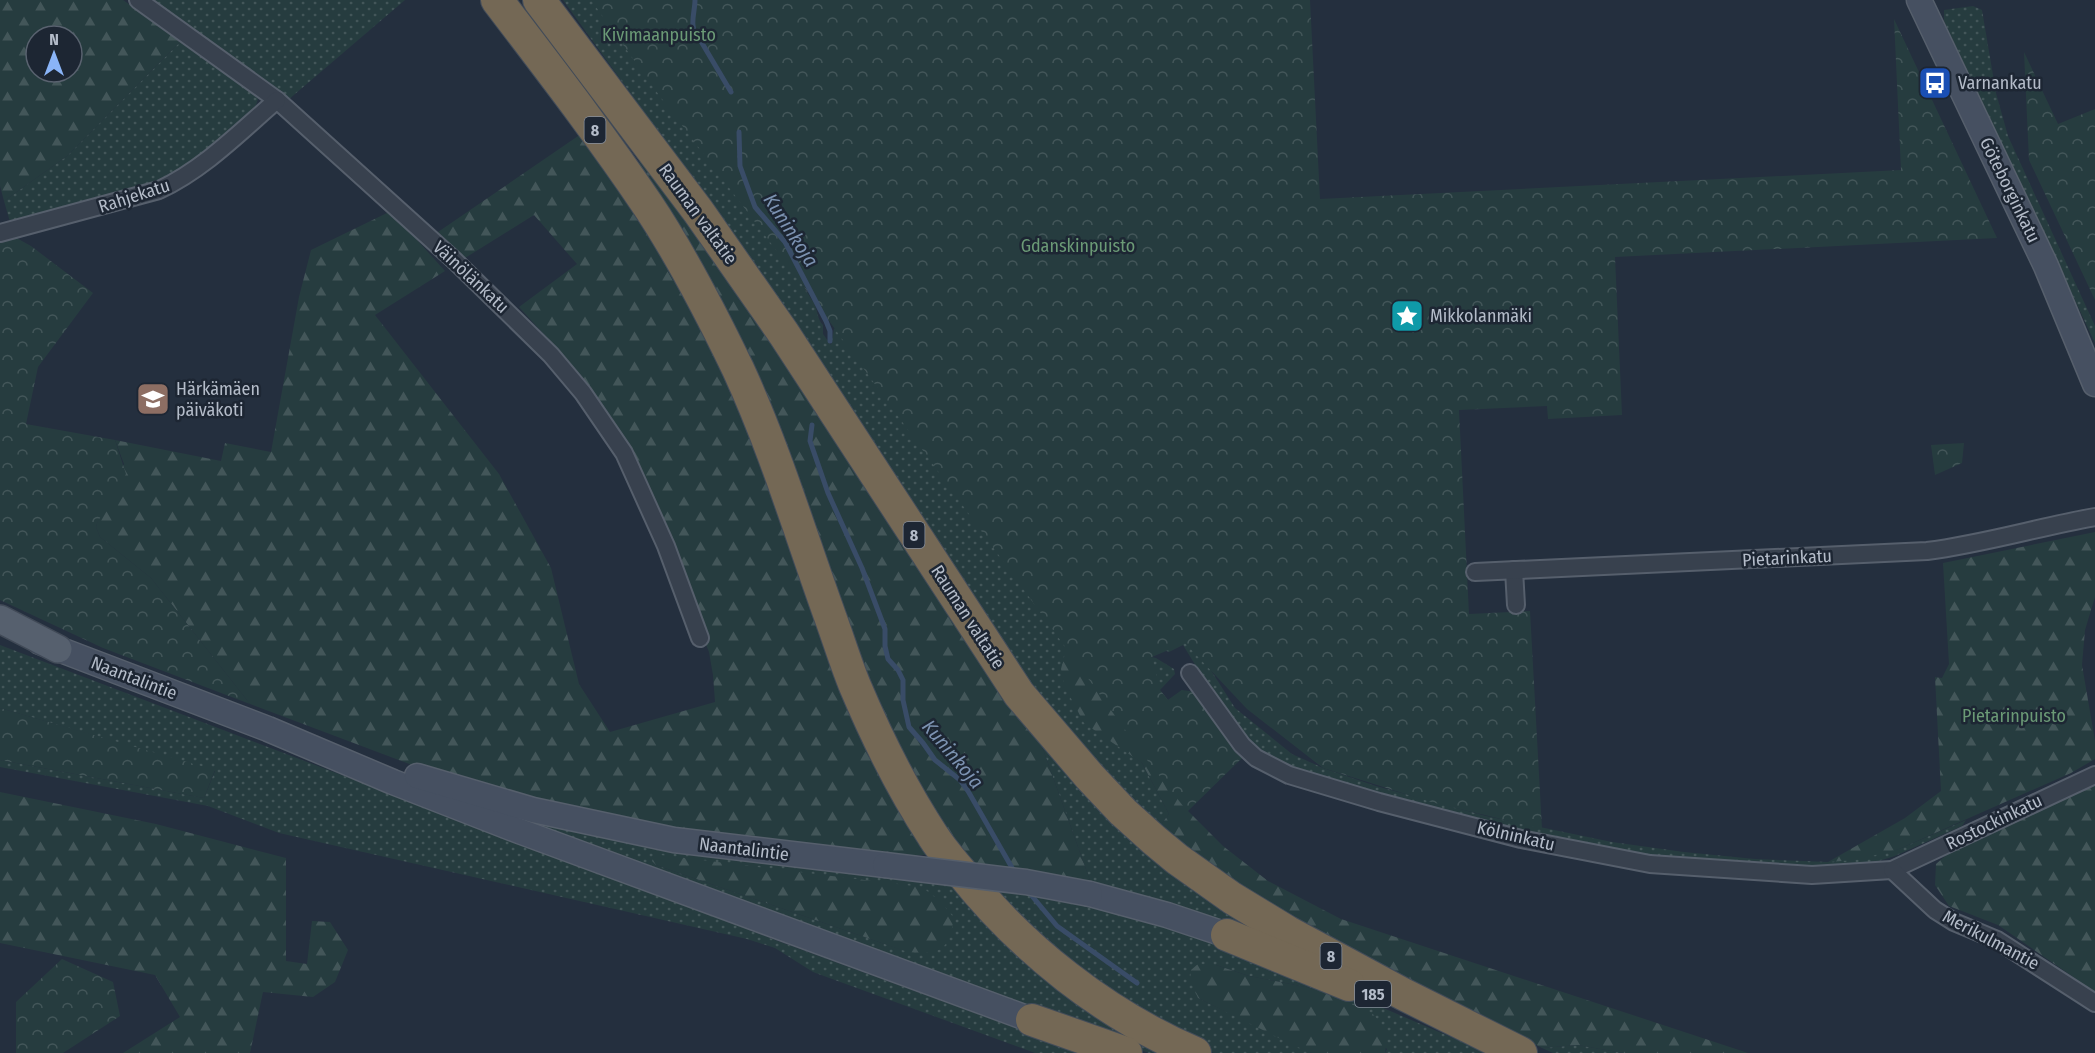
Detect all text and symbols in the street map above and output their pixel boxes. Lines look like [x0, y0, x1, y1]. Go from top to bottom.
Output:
north arrow [24, 24, 84, 84]
park label: Kivimaanpuisto [602, 24, 716, 46]
text: N [49, 30, 59, 49]
bus stop icon: Varnankatu [1917, 65, 1953, 101]
place label: Varnankatu [1958, 72, 2042, 94]
road number: 8 [584, 117, 606, 143]
street label: Göteborginkatu [1975, 134, 2045, 246]
street label: Rauman valtatie [654, 159, 742, 269]
street label: Rahjekatu [96, 174, 172, 218]
water label: Kuninkoja [758, 189, 824, 271]
park label: Gdanskinpuisto [1021, 235, 1135, 257]
street label: Väinölänkatu [428, 236, 514, 318]
place icon: Mikkolanmäki [1389, 298, 1425, 334]
place label: Mikkolanmäki [1430, 305, 1532, 327]
place label: Härkämäen päiväkoti [176, 378, 260, 421]
school or university icon: Härkämäen päiväkoti [135, 381, 171, 417]
road number: 8 [904, 522, 924, 548]
street label: Pietarinkatu [1742, 545, 1832, 571]
street label: Rauman valtatie [926, 561, 1010, 673]
street label: Naantalintie [88, 652, 180, 705]
park label: Pietarinpuisto [1962, 705, 2066, 727]
water label: Kuninkoja [917, 715, 989, 793]
street label: Rostockinkatu [1942, 789, 2046, 855]
street label: Kölninkatu [1475, 816, 1557, 856]
street label: Naantalintie [698, 833, 790, 865]
street label: Merikulmantie [1939, 905, 2043, 975]
road number: 8 [1320, 943, 1342, 969]
road number: 185 [1355, 981, 1391, 1007]

